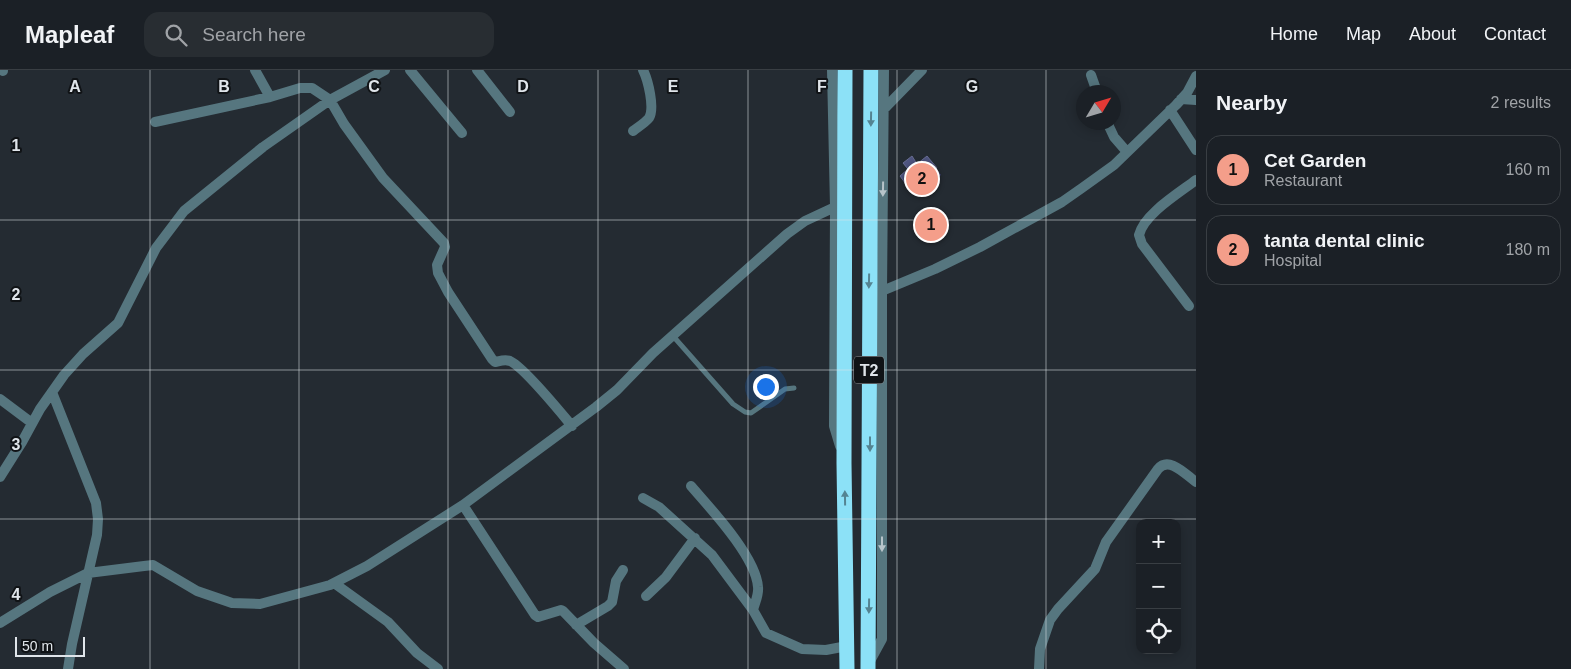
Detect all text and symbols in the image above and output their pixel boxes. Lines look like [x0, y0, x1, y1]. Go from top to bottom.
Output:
search box [144, 12, 494, 57]
text: Mapleaf [25, 21, 114, 48]
icon: search [162, 21, 190, 49]
text: Search here [202, 24, 306, 45]
text: Home [1270, 24, 1318, 44]
text: Map [1346, 24, 1381, 44]
text: About [1409, 24, 1456, 44]
text: Contact [1484, 24, 1546, 44]
text: A [69, 78, 81, 95]
text: B [218, 78, 230, 95]
text: C [368, 78, 380, 95]
text: D [517, 78, 529, 95]
text: E [668, 78, 679, 95]
text: F [817, 78, 827, 95]
text: G [966, 78, 978, 95]
north arrow [1076, 85, 1121, 130]
text: Nearby [1216, 91, 1287, 114]
text: 2 results [1491, 94, 1551, 111]
one-way arrow [867, 111, 875, 127]
text: 1 [12, 137, 21, 154]
text: Cet Garden [1264, 150, 1366, 171]
pin: 2 [906, 160, 938, 198]
text: 1 [1229, 161, 1237, 178]
text: 160 m [1506, 161, 1550, 178]
text: Restaurant [1264, 172, 1342, 189]
one-way arrow [879, 181, 887, 197]
pin: 1 [915, 206, 947, 244]
text: tanta dental clinic [1264, 230, 1424, 251]
text: 2 [1229, 241, 1237, 258]
text: 180 m [1506, 241, 1550, 258]
text: Hospital [1264, 252, 1322, 269]
one-way arrow [865, 273, 873, 289]
text: 2 [12, 286, 21, 303]
road number: T2 [854, 356, 884, 384]
your location [753, 374, 779, 400]
text: 3 [12, 436, 21, 453]
one-way arrow [866, 436, 874, 452]
one-way arrow [840, 490, 848, 506]
map controls [1136, 519, 1181, 654]
button: + [1136, 519, 1181, 564]
one-way arrow [878, 536, 886, 552]
button: − [1136, 564, 1181, 609]
text: 4 [12, 586, 21, 603]
one-way arrow [865, 598, 873, 614]
button: locate [1136, 609, 1181, 654]
scale bar [15, 634, 85, 657]
text: 50 m [22, 638, 53, 654]

